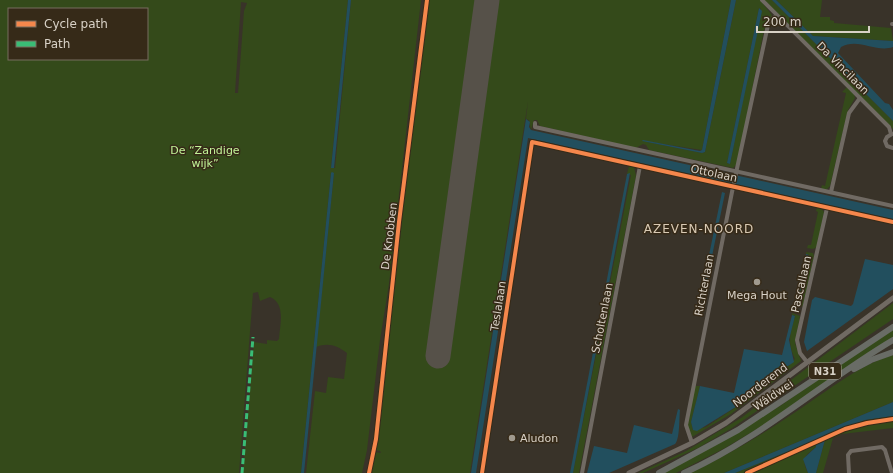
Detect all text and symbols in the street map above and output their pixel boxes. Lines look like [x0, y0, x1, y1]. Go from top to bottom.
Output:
legend [8, 8, 148, 60]
scale bar [757, 8, 869, 34]
text: 200 m [763, 15, 801, 29]
text: Cycle path [44, 17, 108, 31]
text: Path [44, 37, 70, 51]
street label: Da Vincilaan [814, 39, 872, 97]
park label: De “Zandige wijk” [170, 144, 240, 170]
street label: Ottolaan [689, 162, 739, 185]
street label: De Knobben [379, 202, 400, 270]
district label: AZEVEN-NOORD [644, 222, 754, 236]
street label: Richterlaan [692, 253, 717, 317]
street label: Pascallaan [789, 254, 814, 314]
marker: Mega Hout [752, 277, 762, 287]
street label: Teslalaan [488, 280, 509, 333]
street label: Scholtenlaan [589, 282, 616, 354]
place label: Mega Hout [727, 289, 788, 302]
street label: Noorderend [731, 361, 790, 410]
road number: N31 [809, 363, 841, 379]
street label: Wâldwei [751, 377, 796, 414]
place label: Aludon [520, 432, 558, 445]
marker: Aludon [507, 433, 517, 443]

